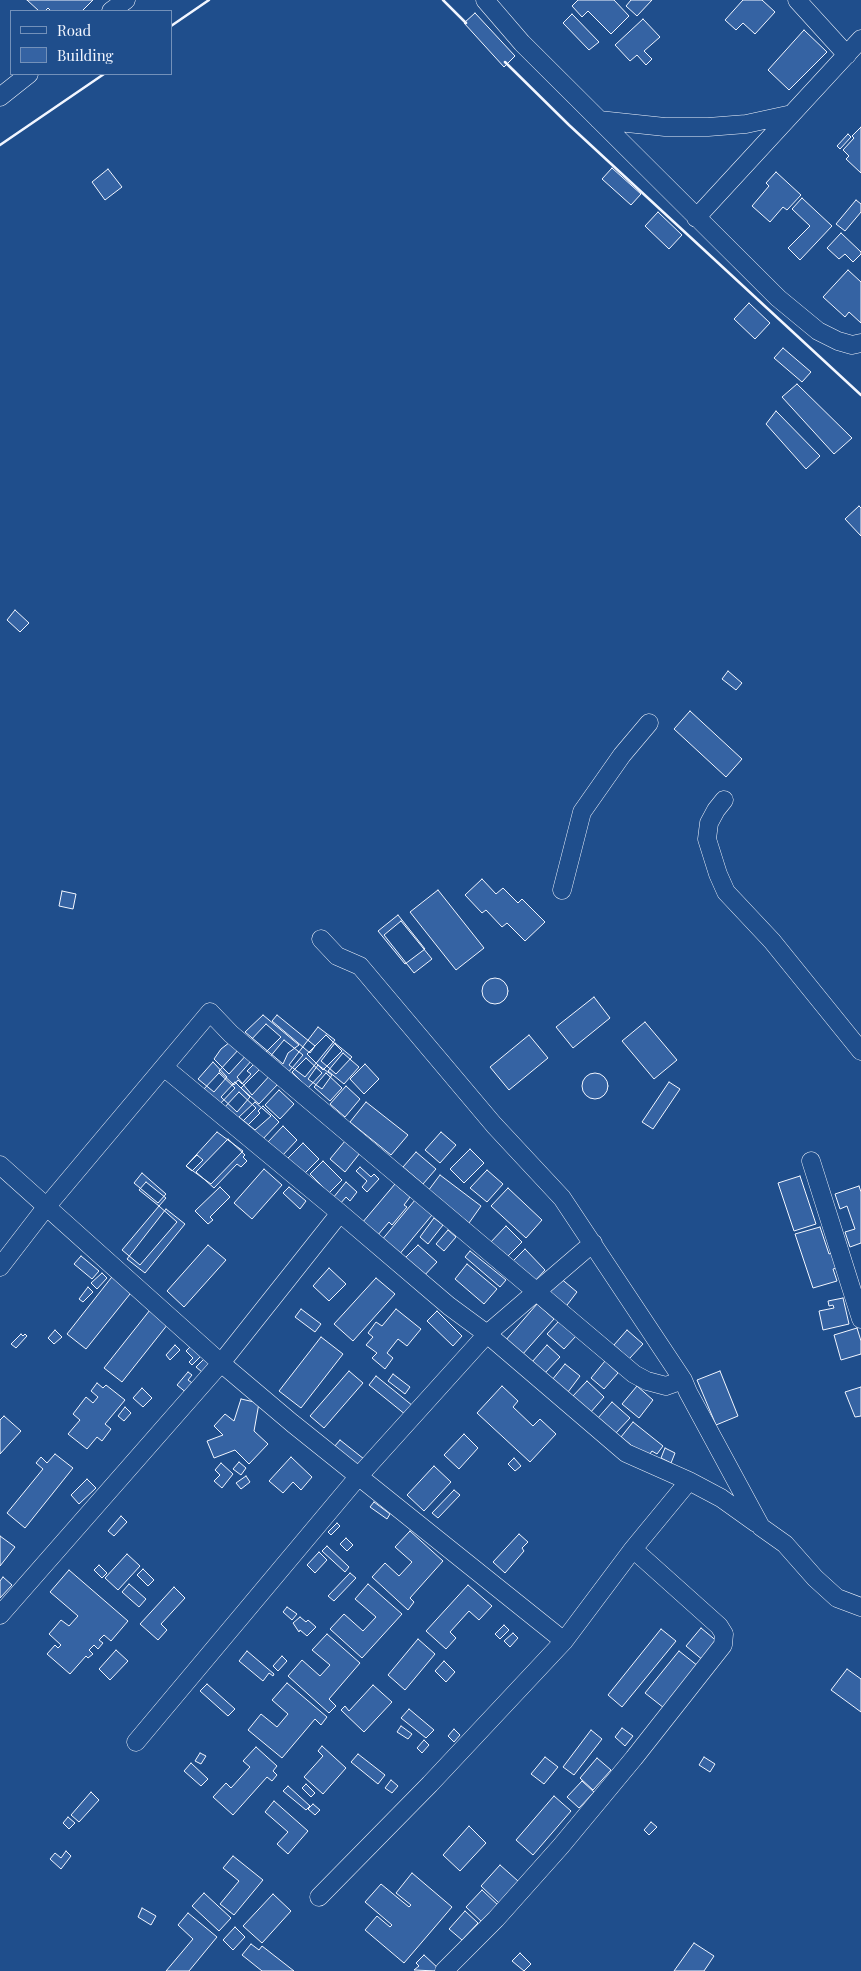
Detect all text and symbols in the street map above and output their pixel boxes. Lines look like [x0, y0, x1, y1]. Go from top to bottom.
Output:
legend [10, 10, 172, 75]
text: Road [57, 20, 91, 40]
text: Building [57, 45, 113, 65]

